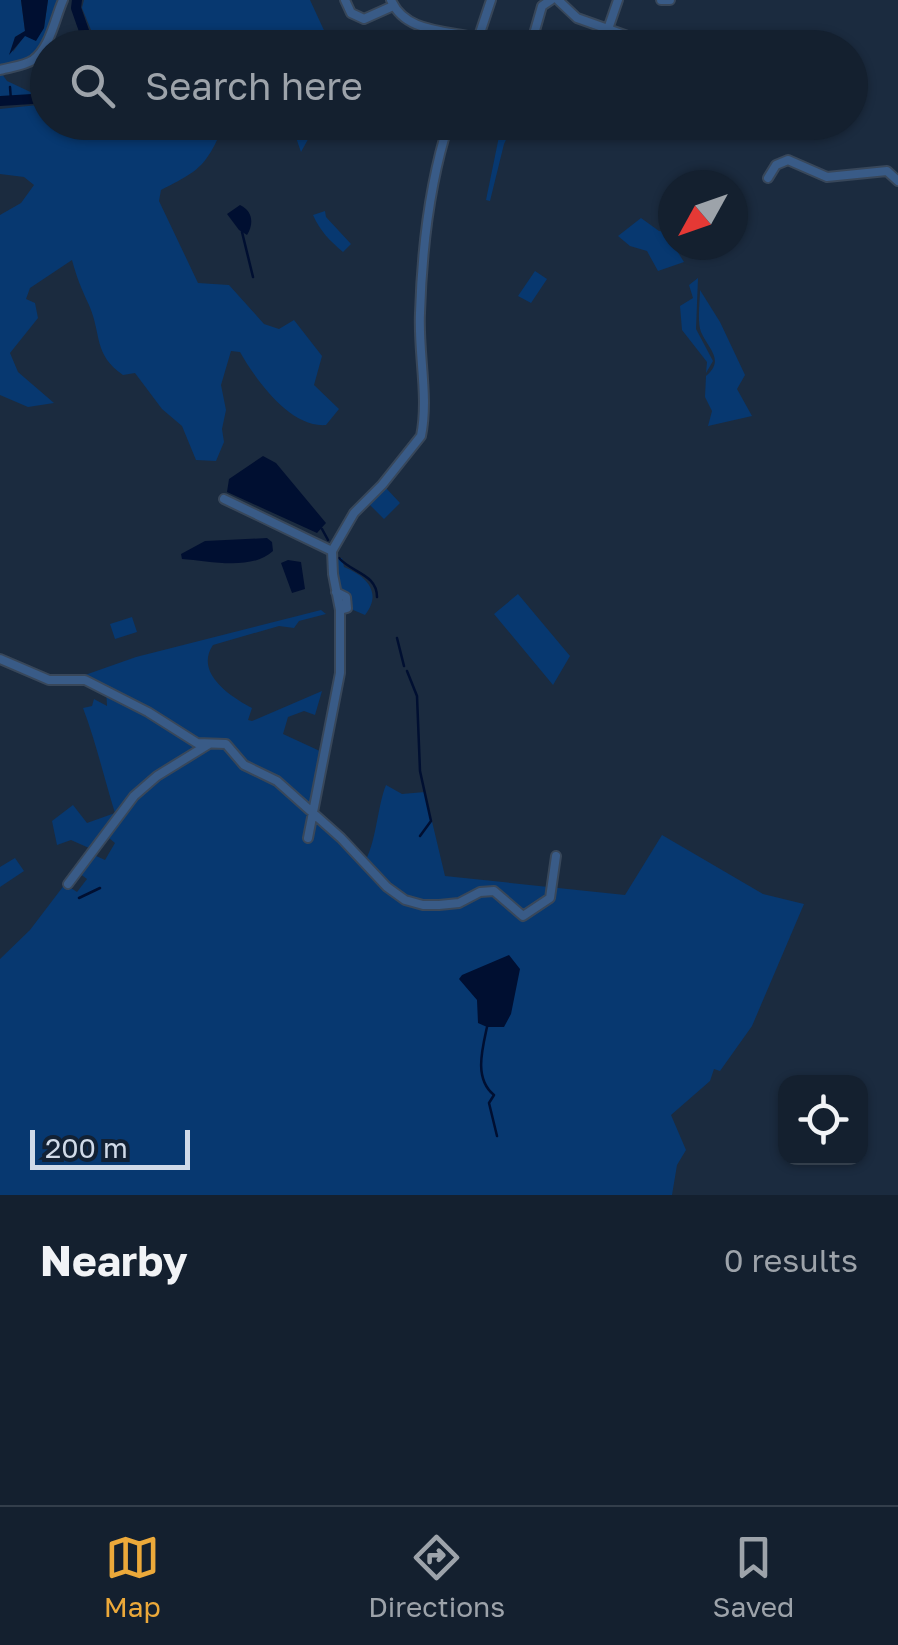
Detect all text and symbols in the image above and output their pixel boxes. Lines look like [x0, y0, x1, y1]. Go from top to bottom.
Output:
search box [30, 30, 868, 140]
icon: search [65, 58, 120, 113]
text: Search here [145, 63, 363, 108]
north arrow [658, 170, 748, 260]
map controls [778, 1075, 868, 1165]
button: locate [778, 1075, 868, 1165]
scale bar [30, 1125, 190, 1170]
text: 200 m [45, 1131, 128, 1164]
text: Nearby [40, 1235, 188, 1285]
text: 0 results [724, 1241, 858, 1279]
tab: Map [104, 1530, 161, 1623]
tab: Directions [368, 1530, 505, 1623]
tab: Saved [712, 1530, 794, 1623]

